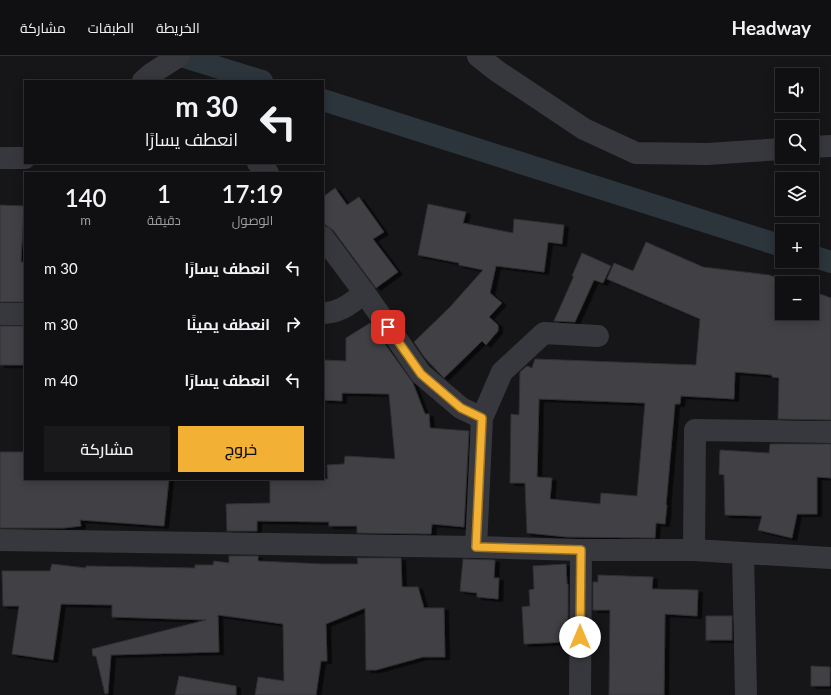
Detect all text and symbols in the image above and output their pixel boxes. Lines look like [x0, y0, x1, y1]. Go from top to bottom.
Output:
text: Headway [732, 16, 811, 39]
text: مشاركة [20, 19, 66, 36]
text: الطبقات [88, 19, 134, 36]
text: الخريطة [156, 19, 200, 36]
map controls [775, 68, 819, 320]
button: sound [775, 68, 819, 112]
text: 30 m [175, 89, 238, 123]
icon: left [252, 96, 304, 148]
button: search [775, 120, 819, 164]
text: انعطف يسارًا [145, 128, 238, 150]
button: layers [775, 172, 819, 216]
text: 1 [157, 179, 171, 208]
text: 17:19 [222, 179, 283, 208]
text: 140 [65, 183, 106, 212]
text: m [80, 212, 91, 228]
text: دقيقة [147, 212, 181, 228]
text: الوصول [232, 212, 273, 228]
button: + [775, 224, 819, 268]
icon: left [282, 257, 304, 279]
text: 30 m [44, 259, 78, 277]
text: انعطف يسارًا [185, 259, 270, 277]
button: − [775, 276, 819, 320]
pin [371, 310, 405, 344]
icon: right [282, 313, 304, 335]
text: 30 m [44, 315, 78, 333]
text: انعطف يمينًا [186, 315, 270, 333]
icon: arrive [377, 316, 399, 338]
icon: left [282, 369, 304, 391]
text: 40 m [44, 371, 78, 389]
text: انعطف يسارًا [185, 371, 270, 389]
button: مشاركة [44, 426, 170, 472]
button: خروج [178, 426, 304, 472]
position arrow [559, 616, 601, 658]

